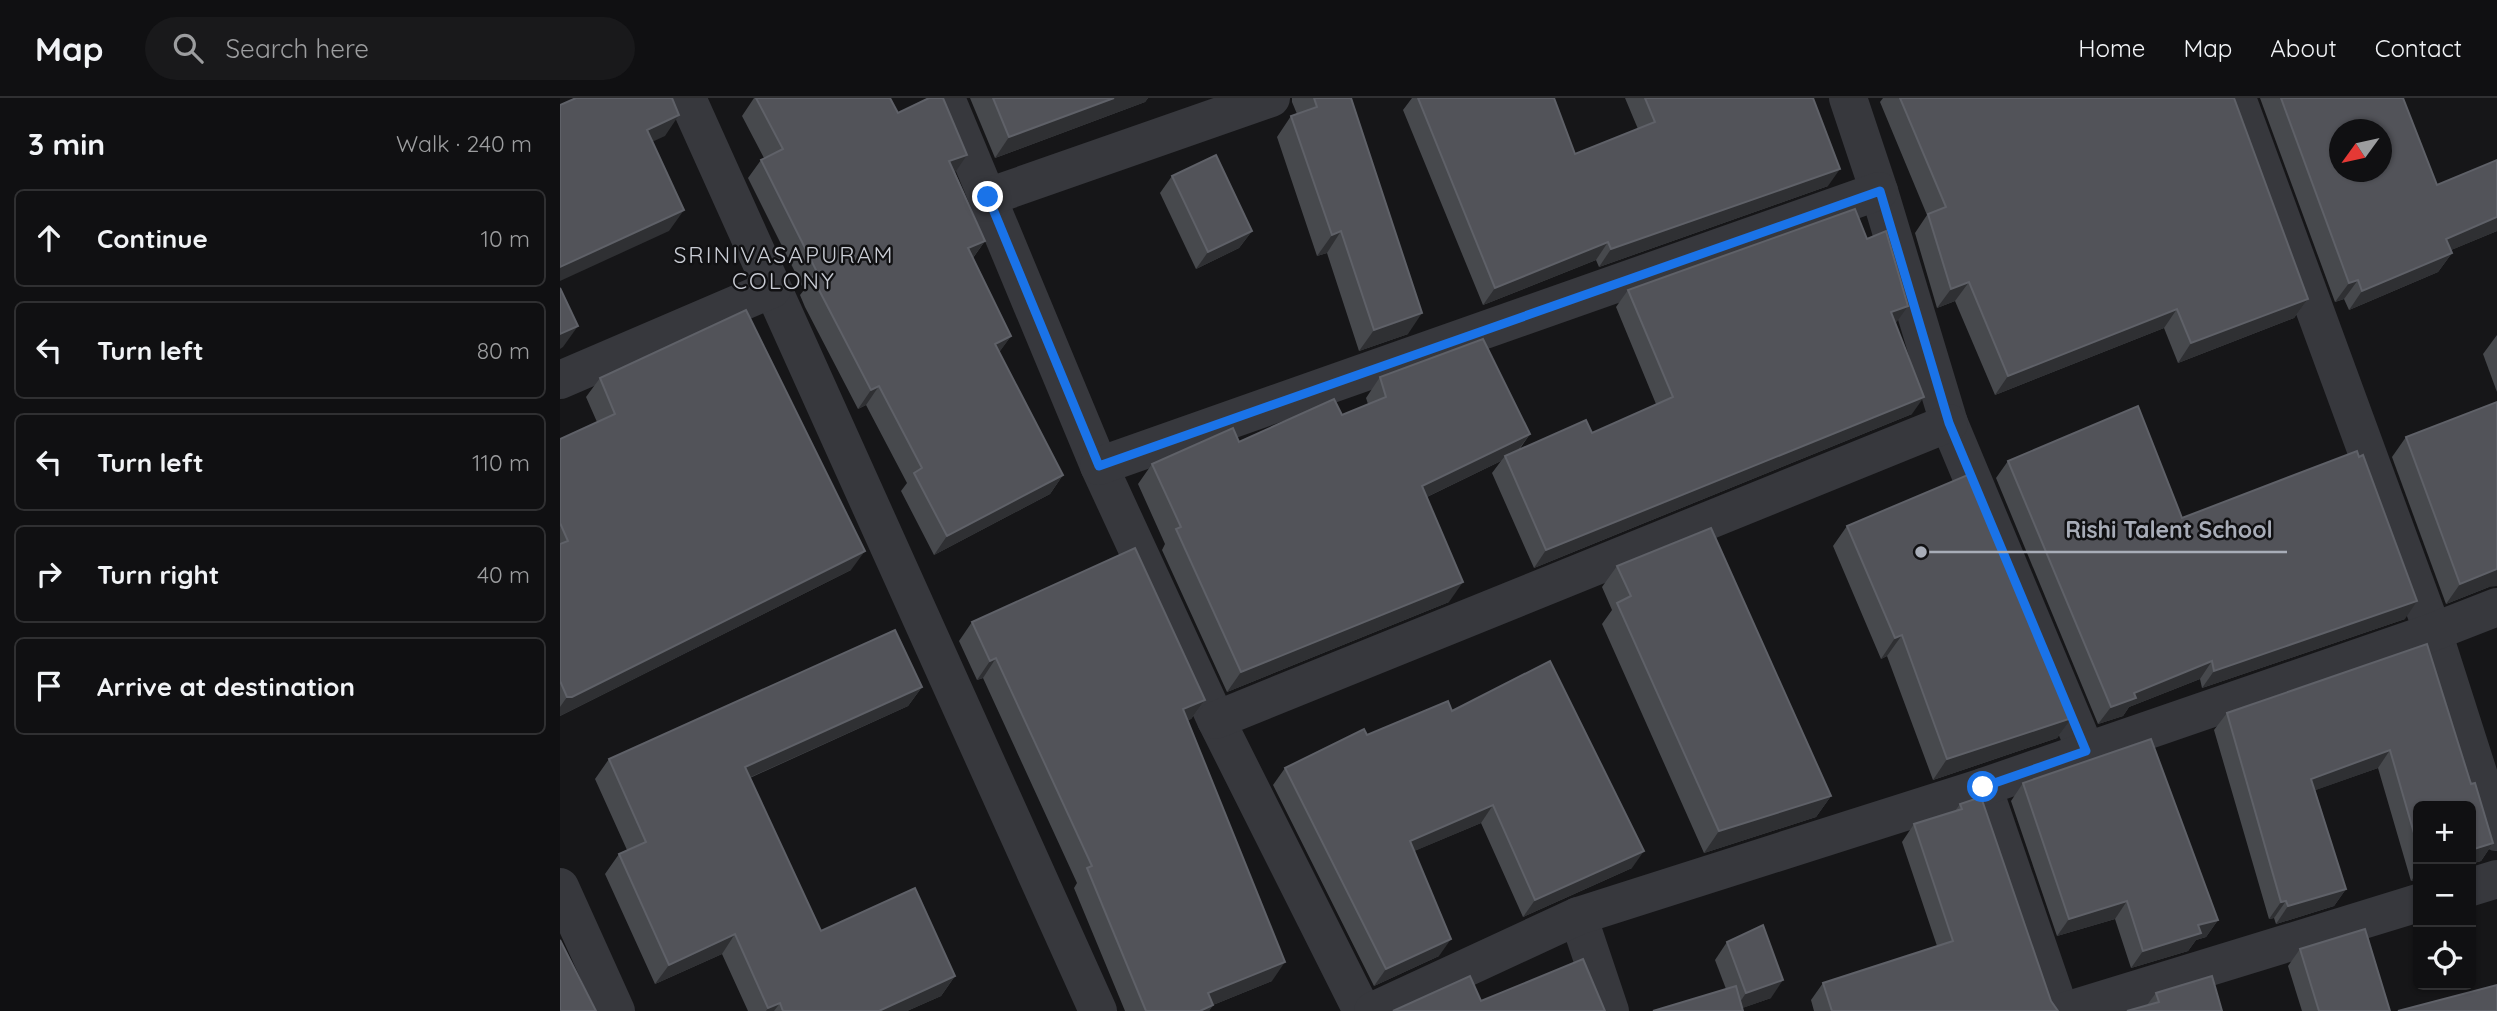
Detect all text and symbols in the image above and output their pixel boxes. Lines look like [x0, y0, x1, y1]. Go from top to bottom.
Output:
search box [145, 17, 635, 80]
text: Map [35, 28, 103, 69]
icon: search [169, 29, 207, 67]
text: Search here [225, 32, 369, 65]
text: Home [2078, 33, 2145, 63]
text: Map [2183, 33, 2232, 63]
text: About [2270, 33, 2337, 63]
text: Contact [2375, 33, 2462, 63]
north arrow [2329, 119, 2392, 182]
text: 3 min [28, 125, 105, 163]
text: Walk · 240 m [396, 129, 532, 158]
route end [972, 181, 1003, 212]
icon: ahead [30, 219, 68, 257]
text: Continue [97, 222, 208, 255]
text: 10 m [481, 224, 530, 253]
district label: SRINIVASAPURAM COLONY [673, 240, 895, 295]
icon: left [30, 331, 68, 369]
text: Turn left [97, 334, 204, 367]
text: 80 m [477, 336, 530, 365]
icon: left [30, 443, 68, 481]
text: Turn left [97, 446, 204, 479]
text: 110 m [472, 448, 530, 477]
callout: Rishi Talent School [2052, 508, 2287, 552]
text: Rishi Talent School [2065, 515, 2273, 544]
icon: right [30, 555, 68, 593]
text: Turn right [97, 558, 219, 591]
text: 40 m [477, 560, 530, 589]
icon: arrive [30, 667, 68, 705]
text: Arrive at destination [97, 670, 355, 703]
route start [1967, 771, 1998, 802]
map controls [2413, 801, 2476, 990]
button: + [2413, 801, 2476, 864]
button: − [2413, 864, 2476, 927]
button: locate [2413, 927, 2476, 990]

